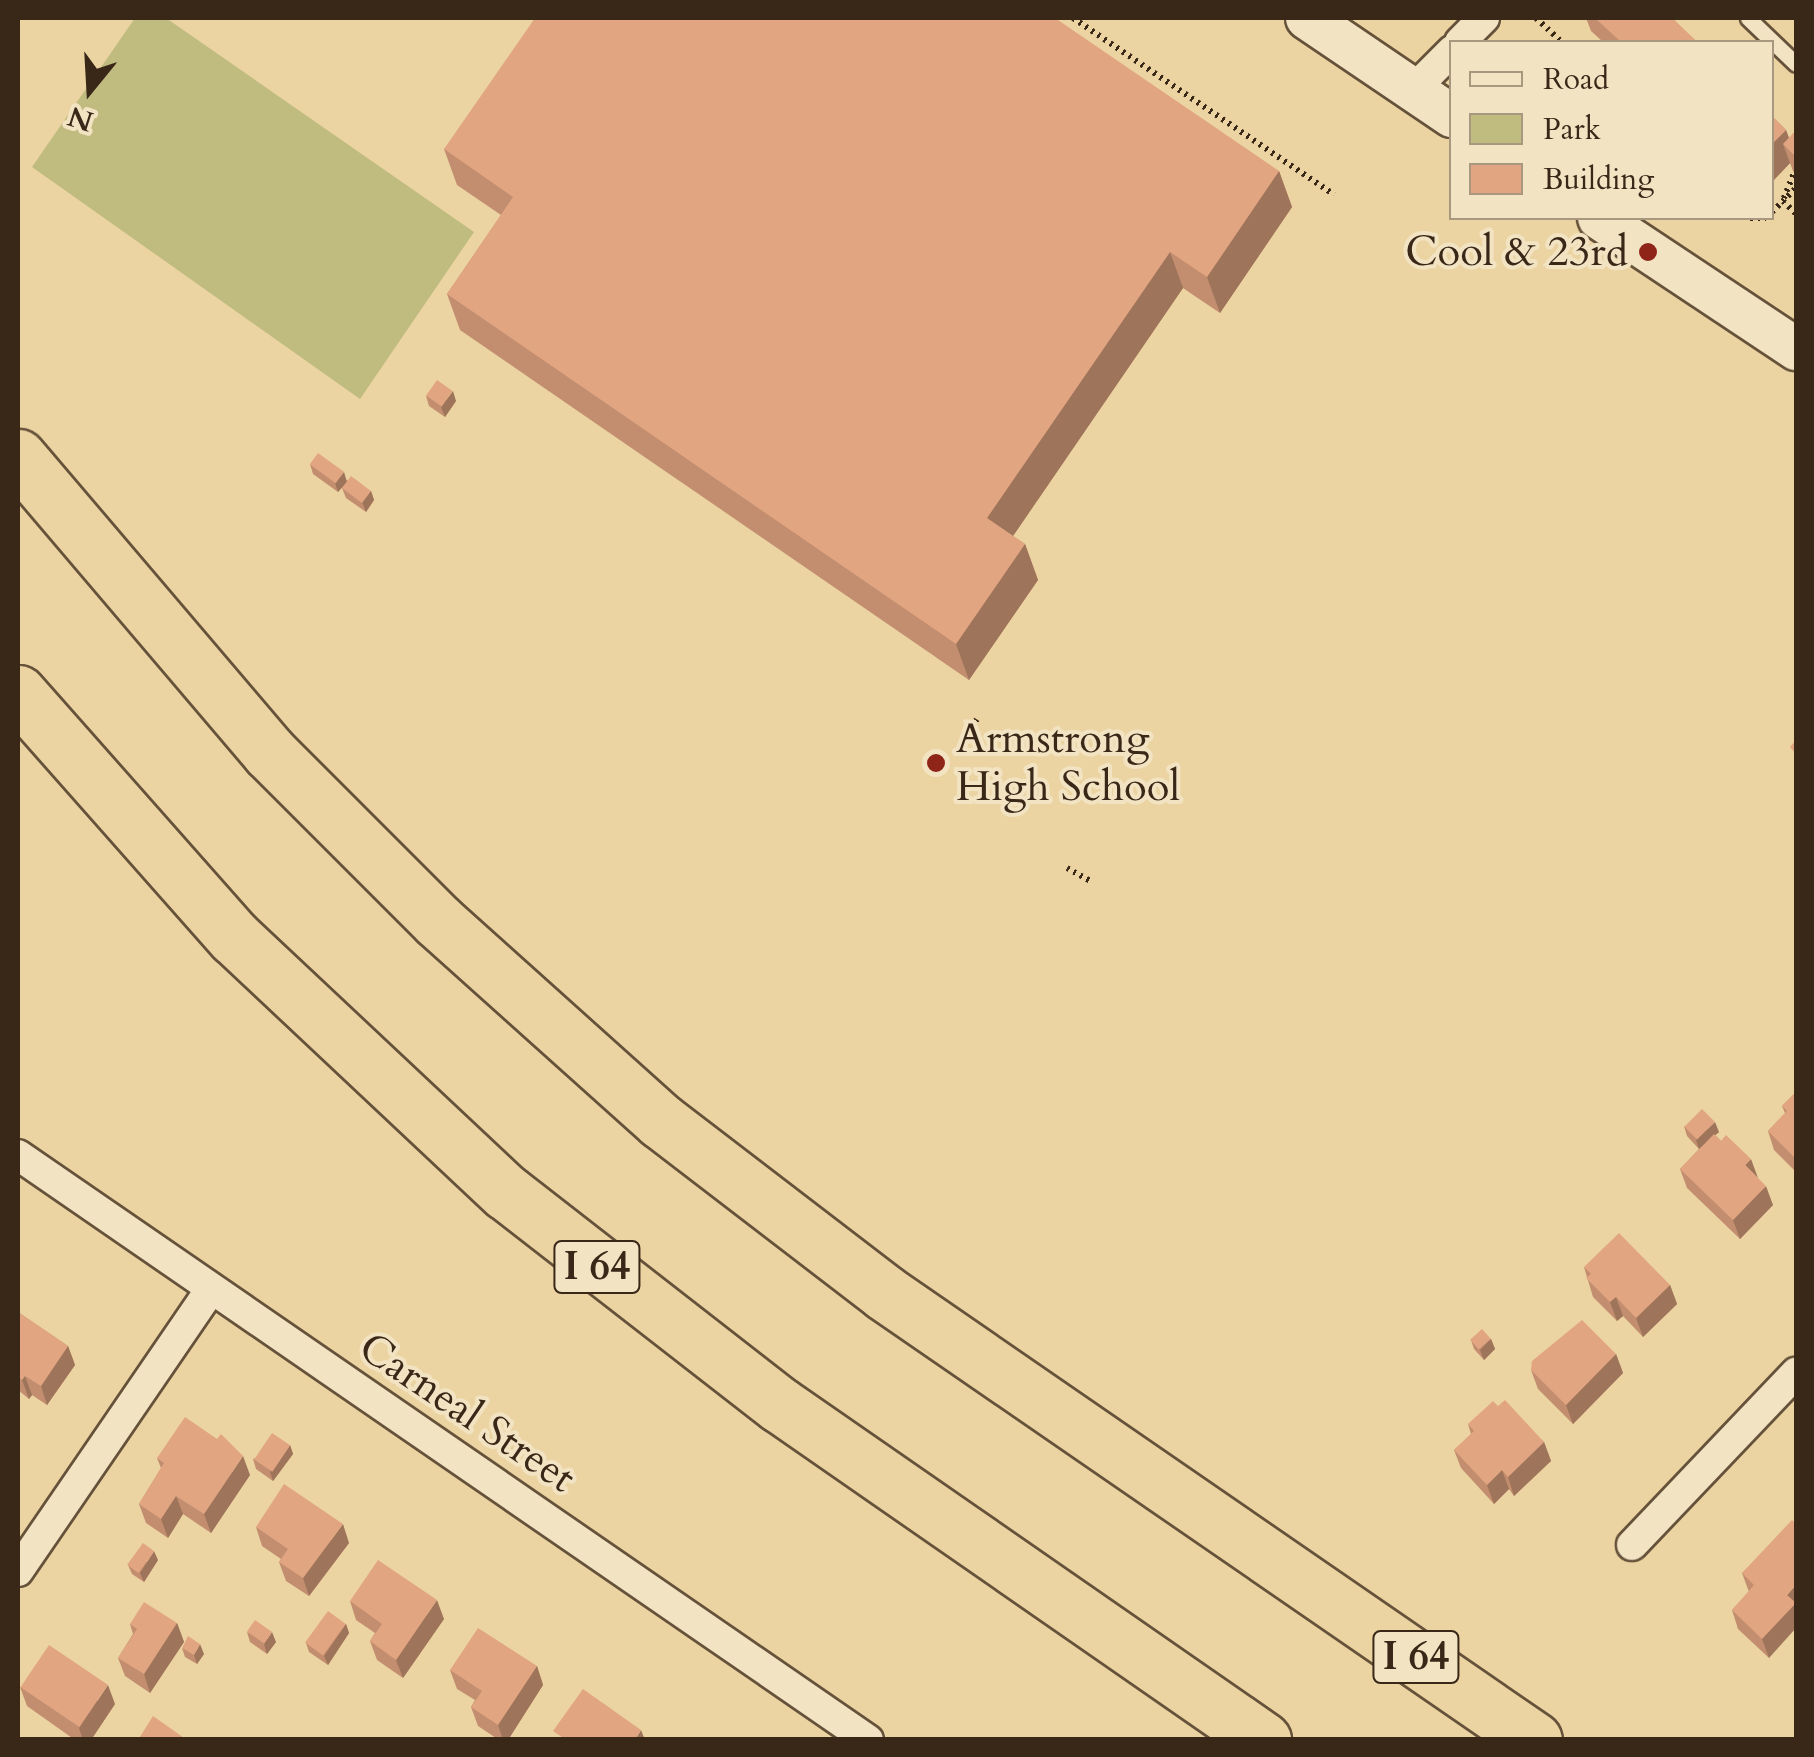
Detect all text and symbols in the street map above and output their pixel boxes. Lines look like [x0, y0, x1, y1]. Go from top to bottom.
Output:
north arrow [40, 40, 140, 140]
legend [1449, 40, 1774, 220]
text: Road [1543, 59, 1609, 100]
text: N [63, 97, 98, 140]
text: Park [1543, 109, 1601, 150]
text: Building [1543, 159, 1654, 200]
place label: Cool & 23rd [1405, 227, 1628, 277]
marker: Cool & 23rd [1637, 241, 1659, 263]
place label: Armstrong High School [956, 714, 1180, 812]
marker: Armstrong High School [925, 752, 947, 774]
road number: I 64 [552, 1232, 642, 1302]
street label: Carneal Street [349, 1322, 585, 1504]
road number: I 64 [1371, 1622, 1461, 1692]

